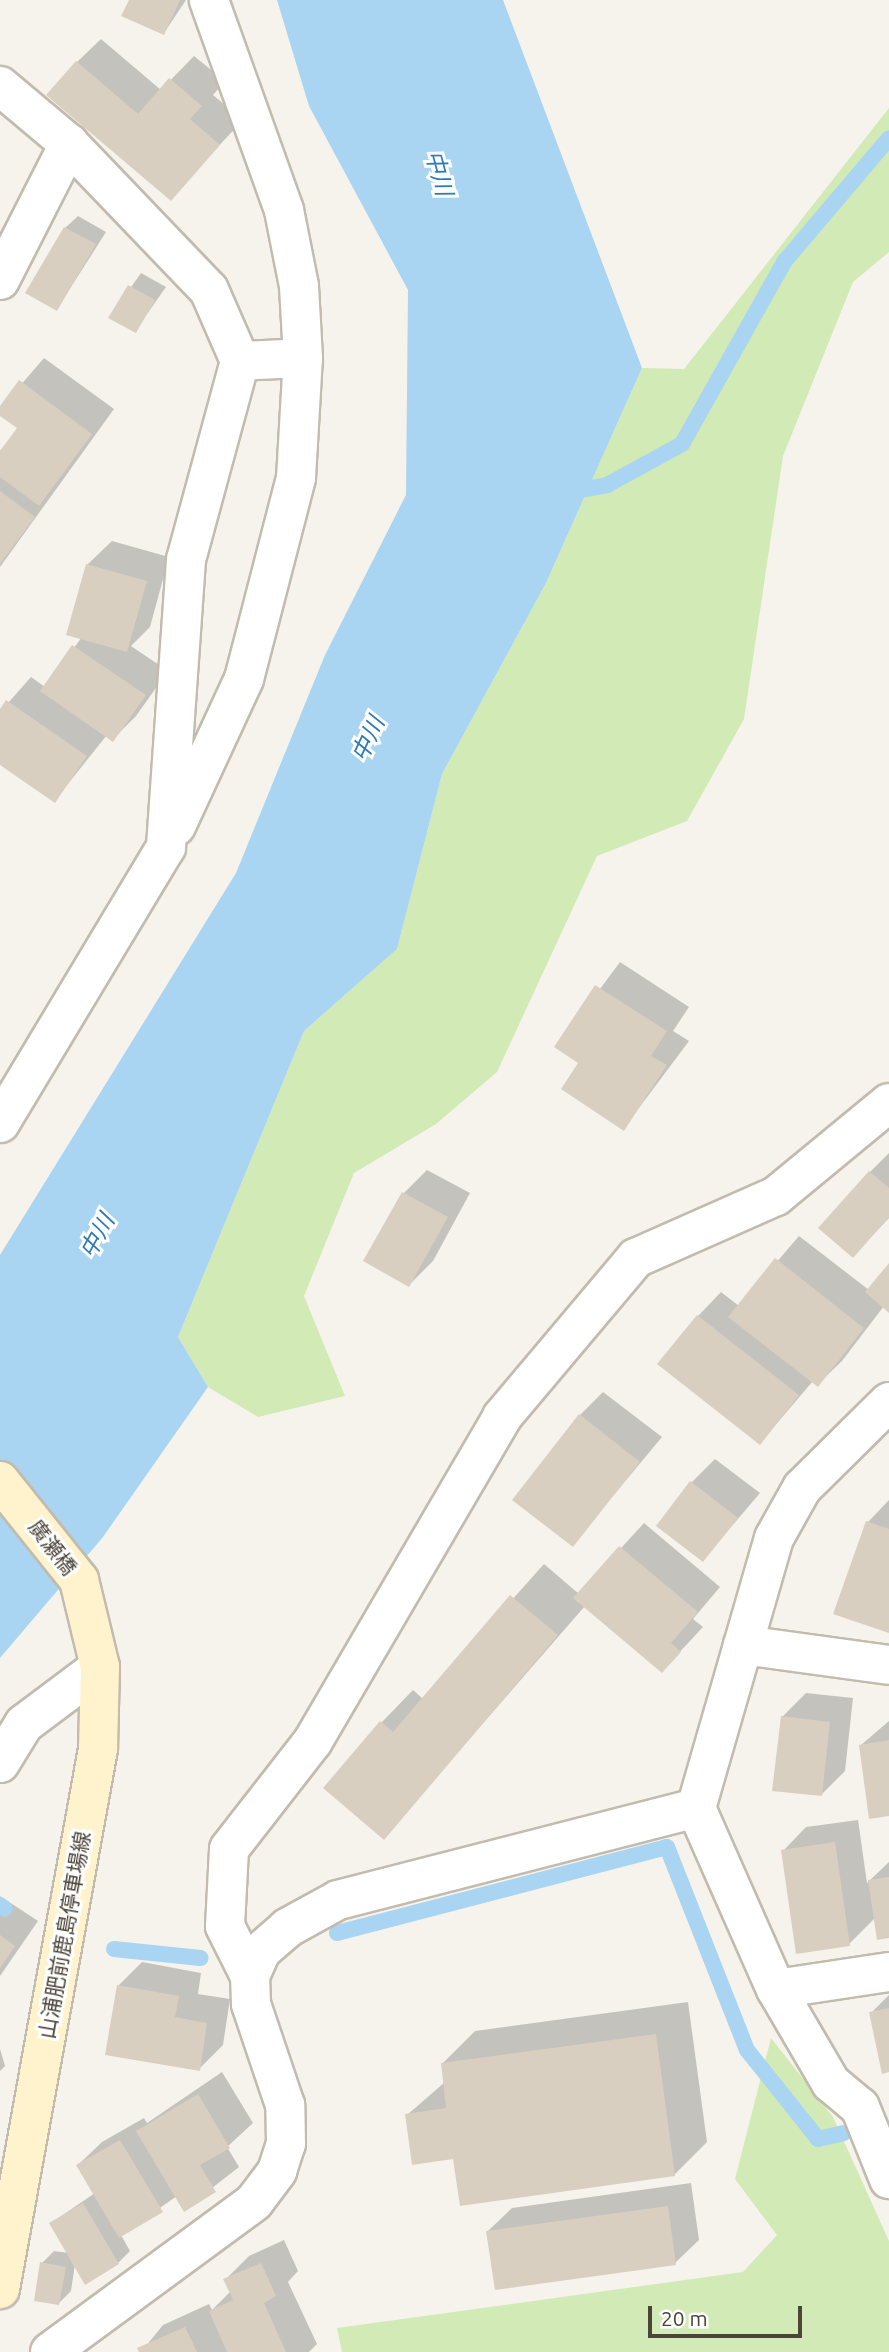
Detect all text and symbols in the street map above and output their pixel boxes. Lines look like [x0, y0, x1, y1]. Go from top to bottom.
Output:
water label: 中川 [420, 147, 458, 199]
water label: 中川 [346, 712, 390, 766]
water label: 中川 [74, 1209, 120, 1263]
street label: 廣瀬橋 [24, 1514, 82, 1580]
street label: 山浦肥前鹿島停車場線 [33, 1829, 95, 2041]
scale bar [651, 2292, 805, 2336]
text: 20 m [661, 2306, 708, 2330]

